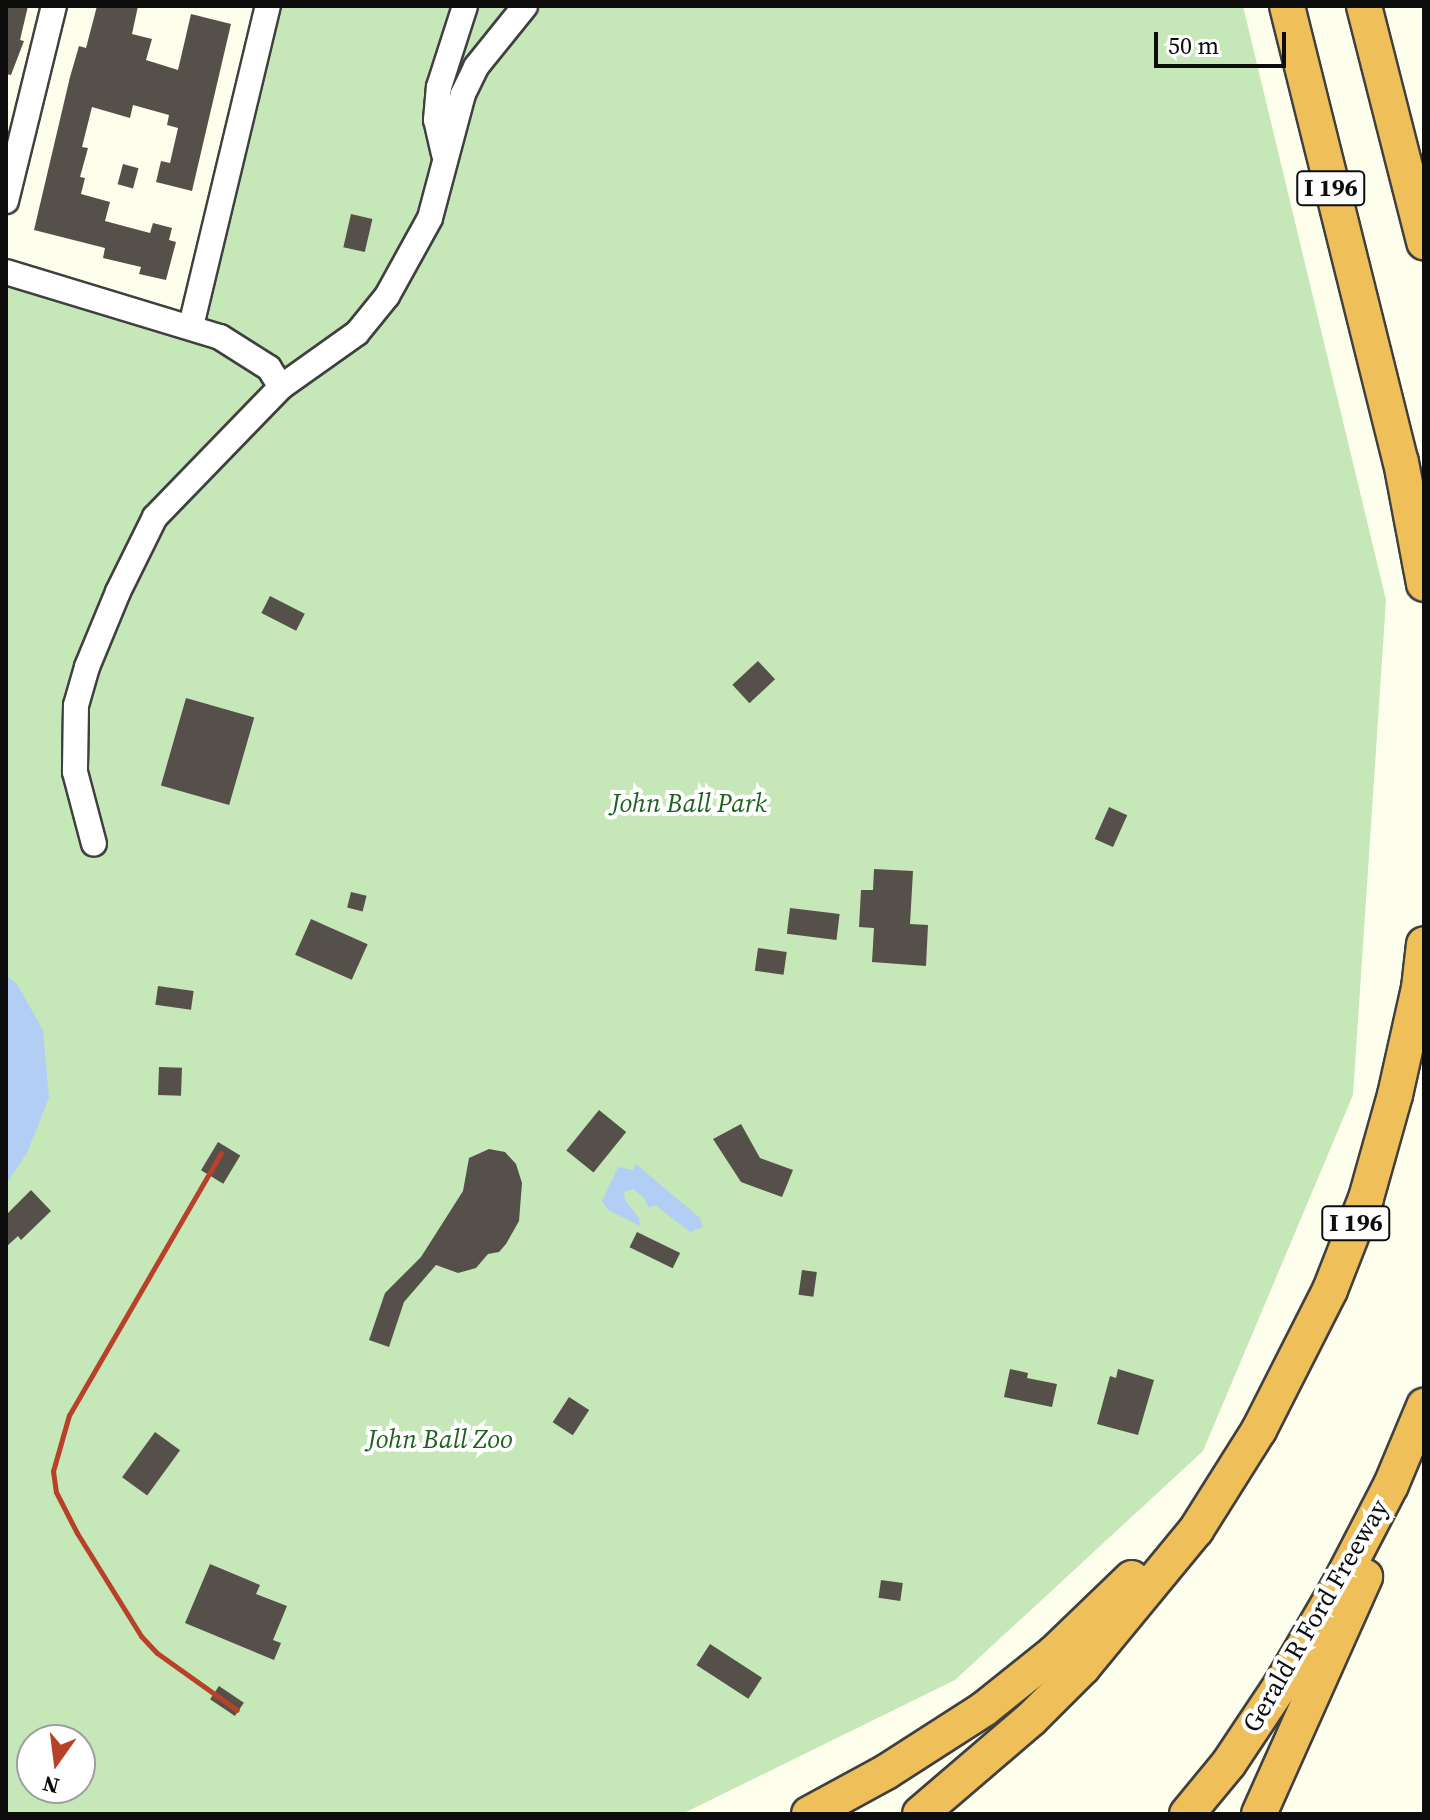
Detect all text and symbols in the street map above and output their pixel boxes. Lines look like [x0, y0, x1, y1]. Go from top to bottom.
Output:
scale bar [1158, 16, 1290, 66]
text: 50 m [1168, 29, 1219, 62]
road number: I 196 [1295, 168, 1367, 208]
park label: John Ball Park [611, 788, 767, 820]
road number: I 196 [1320, 1203, 1392, 1243]
park label: John Ball Zoo [367, 1424, 513, 1456]
street label: Gerald R Ford Freeway [1237, 1494, 1395, 1738]
north arrow [16, 1724, 96, 1804]
text: N [39, 1769, 62, 1802]

